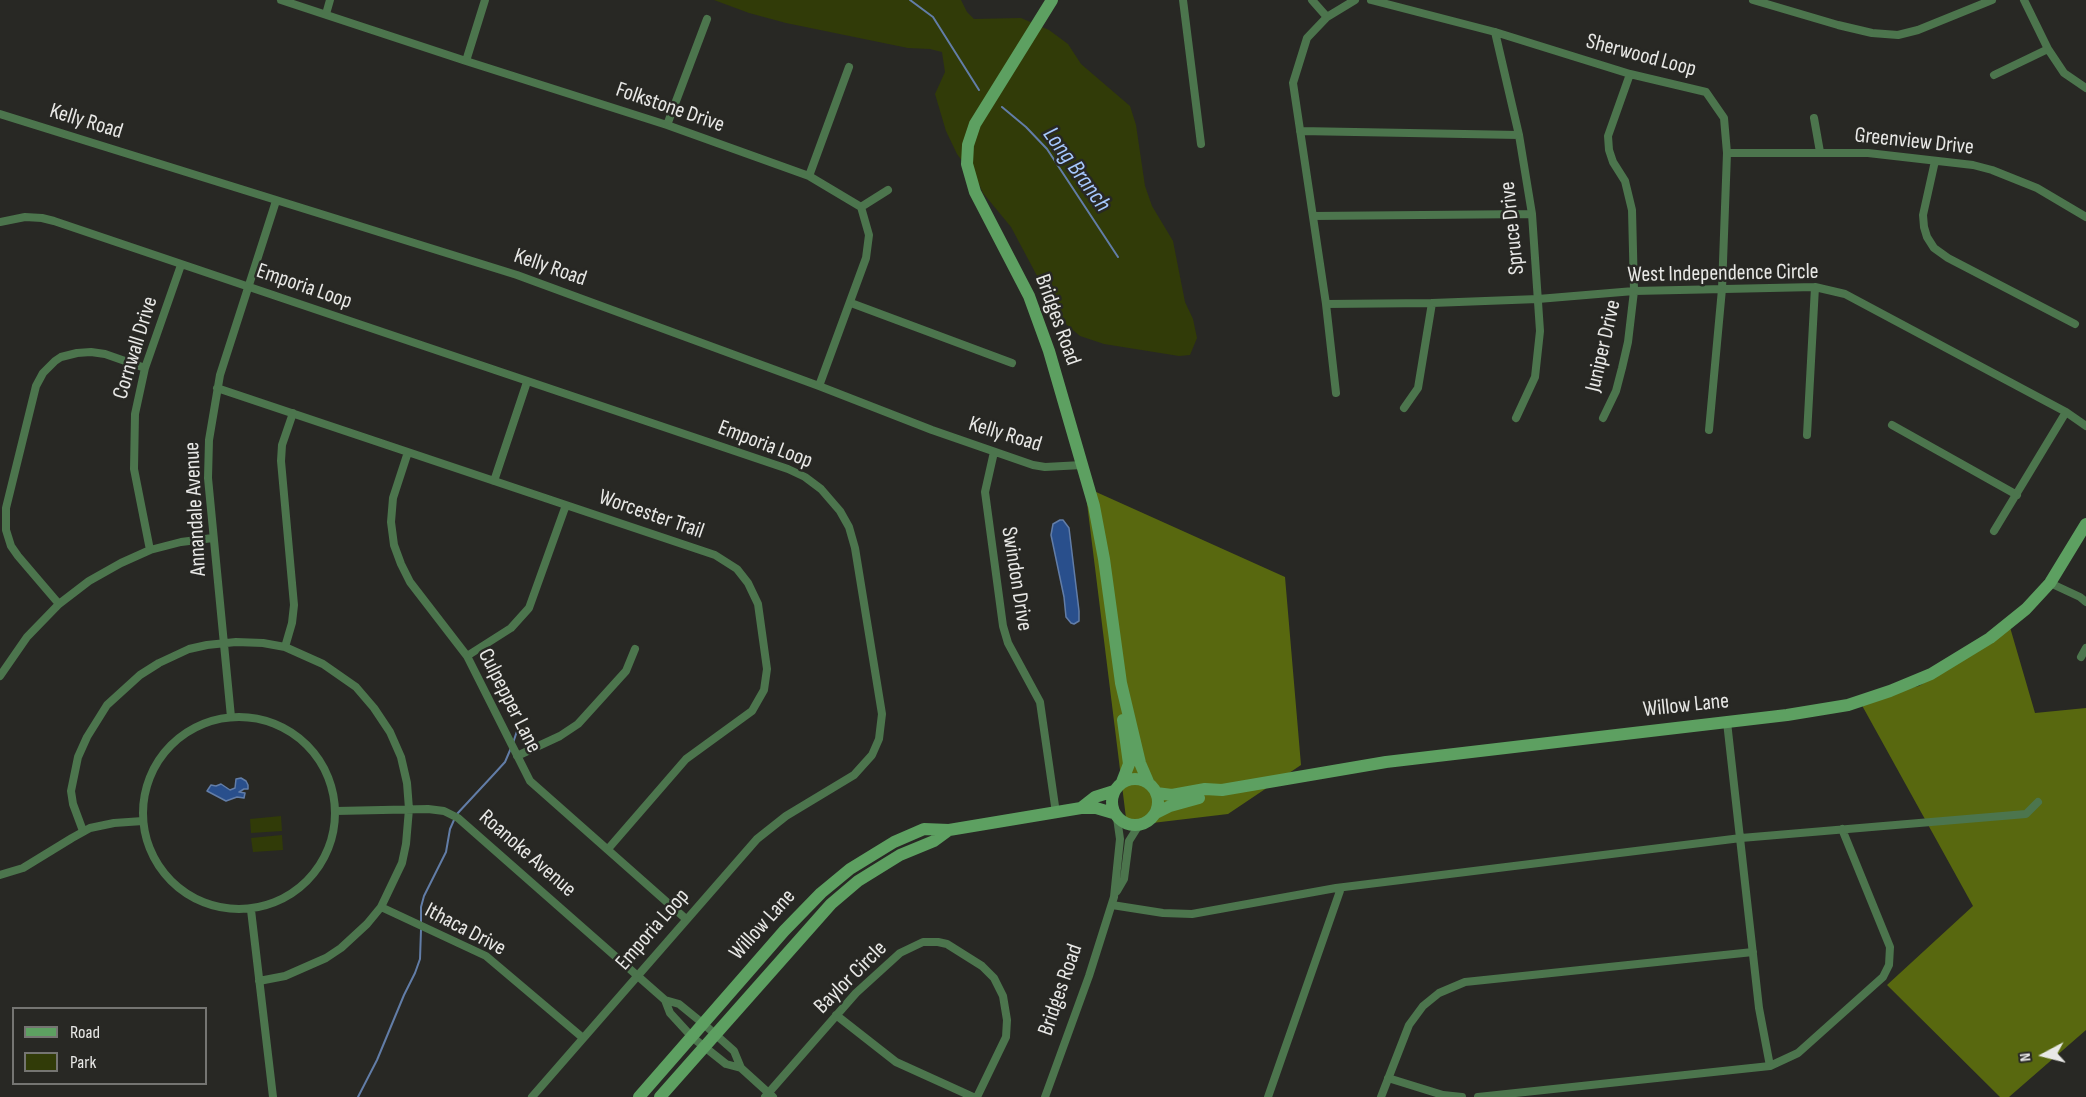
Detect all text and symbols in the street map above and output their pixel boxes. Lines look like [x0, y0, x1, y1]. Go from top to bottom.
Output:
street label: Sherwood Loop [1583, 29, 1699, 83]
street label: Folkstone Drive [612, 77, 728, 139]
street label: Kelly Road [46, 98, 126, 146]
water label: Long Branch [1036, 122, 1116, 218]
street label: Greenview Drive [1853, 123, 1975, 161]
street label: Spruce Drive [1495, 180, 1531, 276]
street label: Kelly Road [510, 243, 590, 293]
street label: Emporia Loop [253, 258, 355, 316]
street label: West Independence Circle [1627, 259, 1819, 289]
street label: Bridges Road [1028, 271, 1086, 369]
street label: Cornwall Drive [108, 293, 164, 403]
street label: Juniper Drive [1581, 298, 1627, 394]
street label: Kelly Road [965, 411, 1045, 459]
street label: Emporia Loop [714, 415, 816, 475]
street label: Annandale Avenue [179, 441, 213, 577]
street label: Worcester Trail [595, 485, 707, 545]
street label: Swindon Drive [995, 525, 1037, 633]
street label: Culpepper Lane [471, 644, 547, 758]
street label: Willow Lane [1642, 688, 1730, 724]
street label: Roanoke Avenue [473, 805, 581, 903]
street label: Emporia Loop [611, 884, 695, 976]
street label: Willow Lane [724, 884, 802, 966]
street label: Ithaca Drive [420, 898, 510, 962]
street label: Baylor Circle [809, 936, 893, 1020]
street label: Bridges Road [1033, 941, 1089, 1039]
legend [12, 1007, 207, 1085]
text: Road [70, 1022, 100, 1043]
north arrow [2014, 1025, 2074, 1085]
text: Park [70, 1052, 96, 1073]
text: N [2016, 1052, 2036, 1063]

